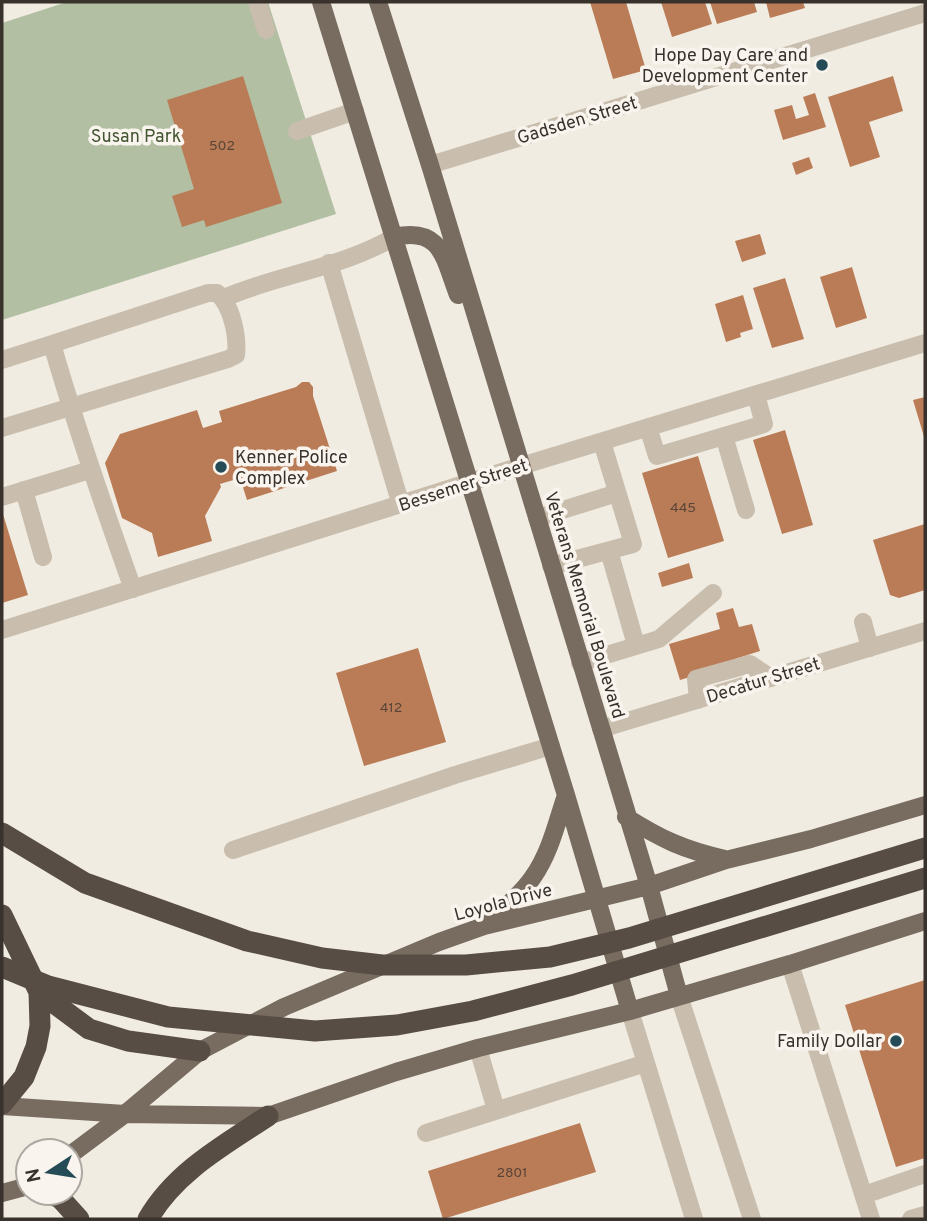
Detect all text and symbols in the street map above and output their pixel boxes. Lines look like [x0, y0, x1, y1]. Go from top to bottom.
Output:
place label: Hope Day Care and Development Center [642, 45, 808, 89]
marker: Hope Day Care and Development Center [814, 57, 830, 73]
street label: Gadsden Street [515, 92, 640, 151]
park label: Susan Park [91, 126, 181, 149]
house number: 502 [209, 138, 235, 155]
place label: Kenner Police Complex [235, 447, 348, 491]
street label: Bessemer Street [396, 455, 531, 518]
marker: Kenner Police Complex [213, 459, 229, 475]
street label: Veterans Memorial Boulevard [538, 489, 629, 722]
house number: 445 [670, 500, 696, 517]
street label: Decatur Street [704, 653, 823, 710]
house number: 412 [380, 700, 402, 717]
street label: Loyola Drive [452, 879, 555, 928]
place label: Family Dollar [777, 1031, 882, 1054]
marker: Family Dollar [888, 1033, 904, 1049]
north arrow [14, 1137, 84, 1207]
house number: 2801 [496, 1165, 528, 1182]
text: N [21, 1166, 47, 1184]

